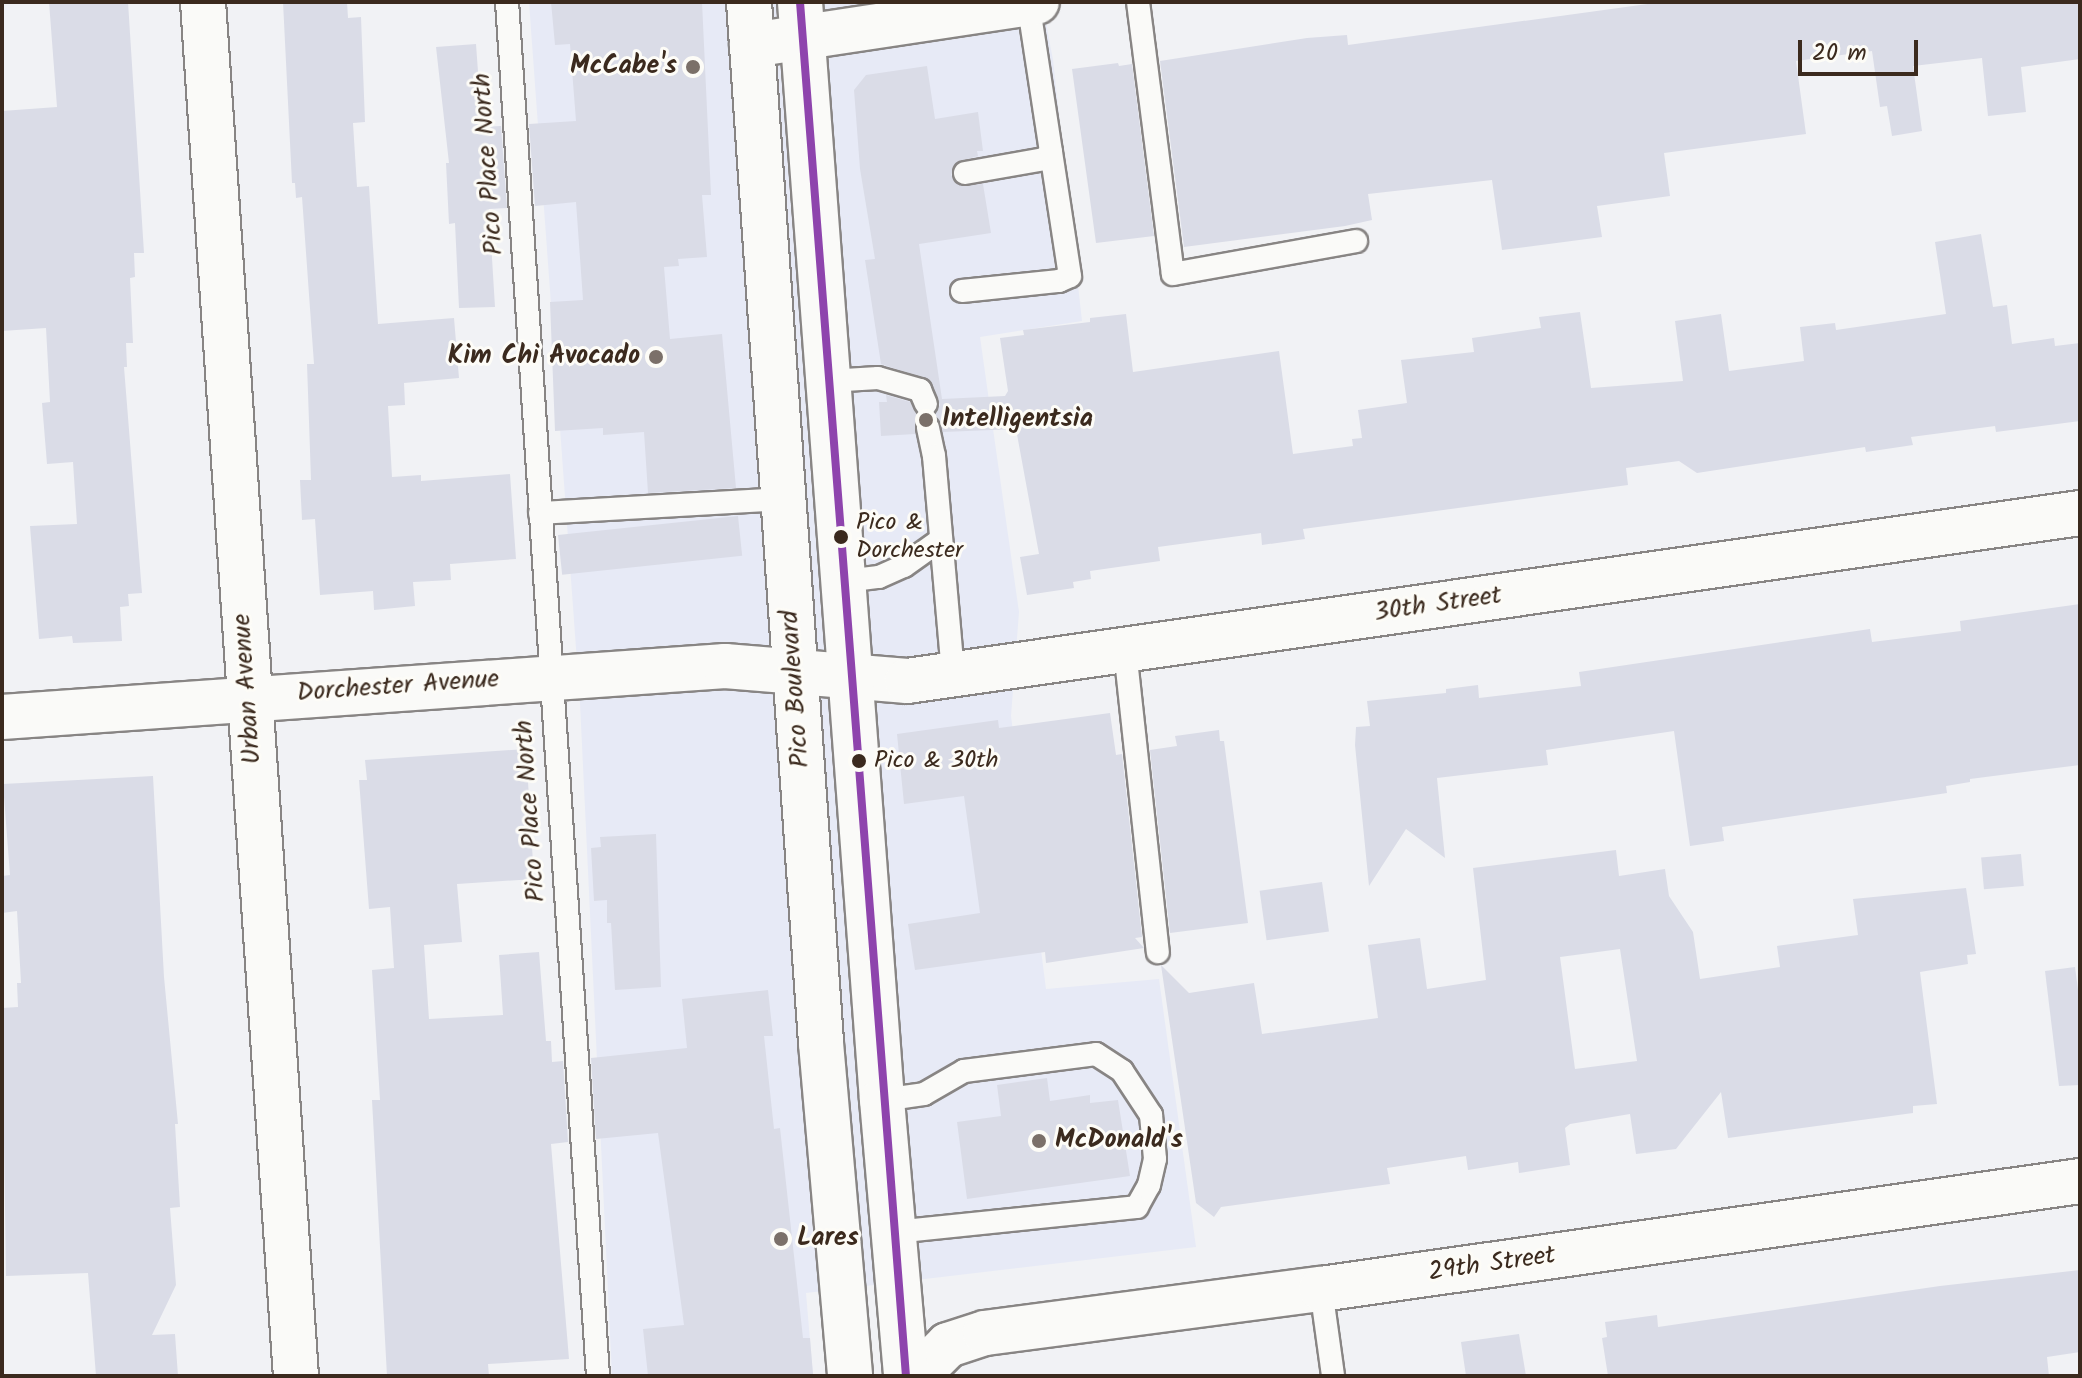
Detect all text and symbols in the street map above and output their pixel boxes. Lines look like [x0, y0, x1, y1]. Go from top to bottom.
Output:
scale bar [1802, 24, 1922, 74]
text: 20 m [1812, 34, 1867, 73]
place label: McCabe's [570, 51, 677, 83]
marker: McCabe's [684, 58, 702, 76]
street label: Pico Place North [467, 72, 511, 256]
place label: Kim Chi Avocado [448, 341, 640, 373]
marker: Kim Chi Avocado [647, 348, 665, 366]
place label: Intelligentsia [942, 404, 1093, 436]
marker: Intelligentsia [917, 411, 935, 429]
place label: Pico & Dorchester [856, 509, 963, 565]
marker: Pico & Dorchester [833, 529, 849, 545]
street label: 30th Street [1372, 581, 1504, 629]
street label: Pico Boulevard [775, 609, 817, 769]
street label: Urban Avenue [227, 613, 269, 765]
street label: Dorchester Avenue [296, 664, 500, 710]
street label: Pico Place North [509, 719, 553, 903]
place label: Pico & 30th [874, 747, 998, 775]
marker: Pico & 30th [851, 753, 867, 769]
place label: McDonald's [1055, 1125, 1183, 1157]
marker: McDonald's [1030, 1132, 1048, 1150]
place label: Lares [797, 1223, 859, 1255]
marker: Lares [772, 1230, 790, 1248]
street label: 29th Street [1426, 1241, 1558, 1289]

